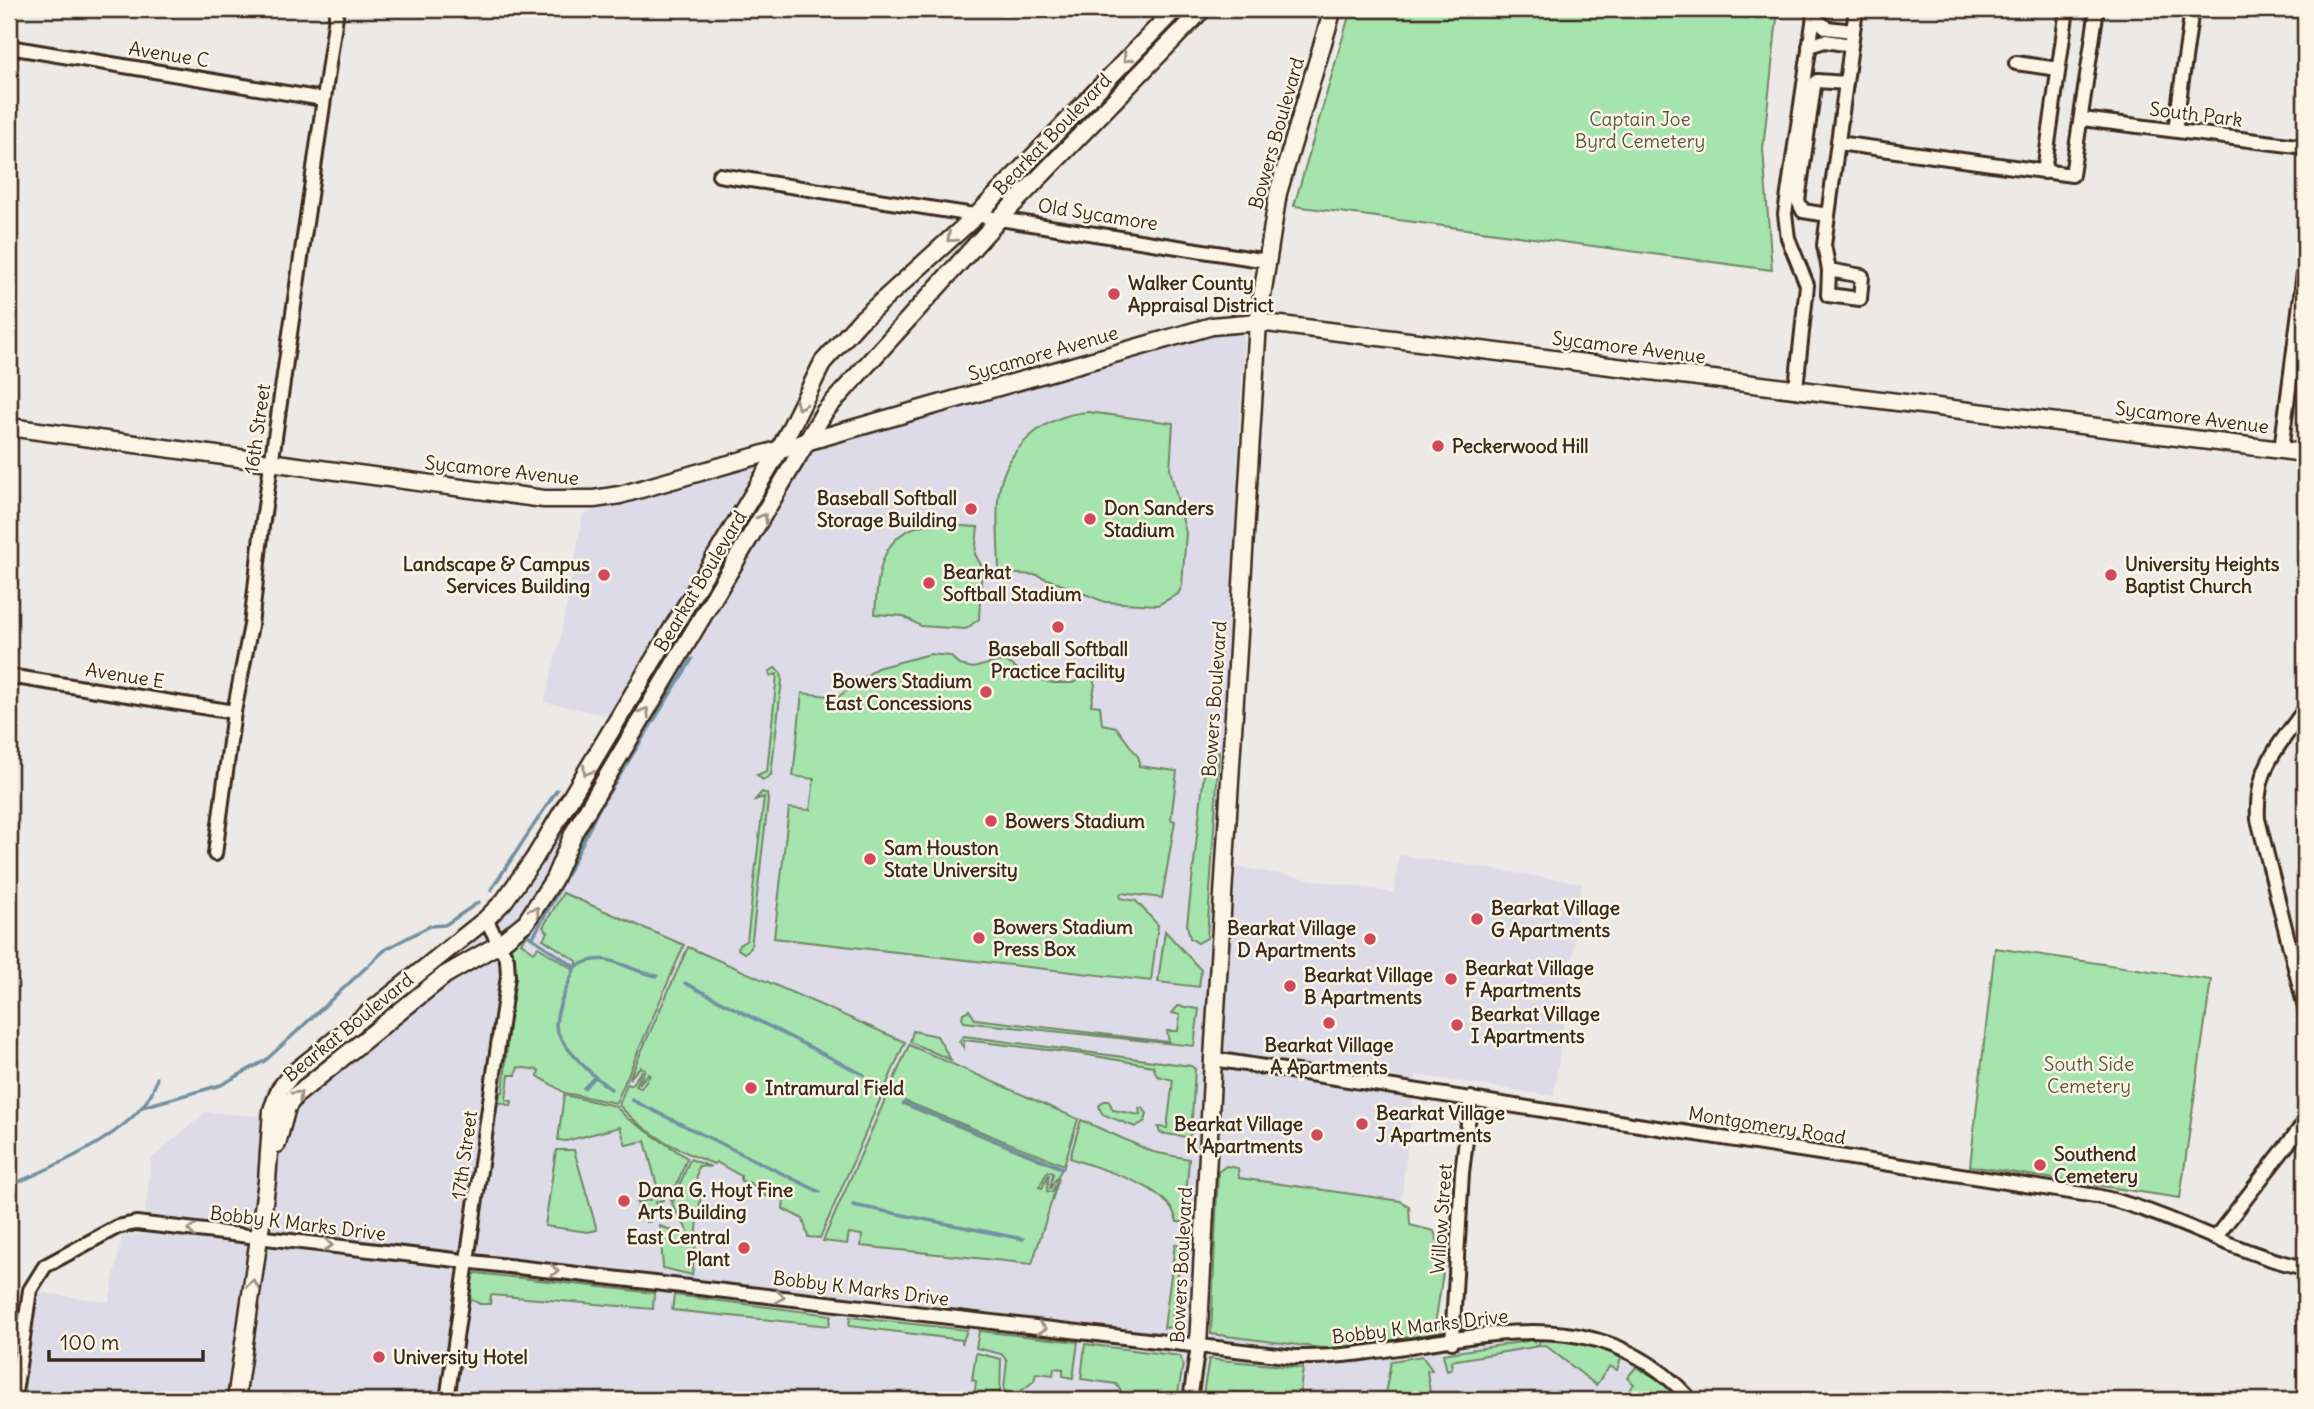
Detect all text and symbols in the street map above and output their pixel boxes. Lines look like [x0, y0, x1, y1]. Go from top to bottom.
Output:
street label: Avenue C [127, 36, 211, 72]
one-way arrow [1122, 49, 1135, 62]
street label: Bowers Boulevard [1243, 54, 1309, 212]
street label: Bearkat Boulevard [988, 68, 1116, 200]
street label: South Park [2148, 96, 2244, 132]
park label: Captain Joe Byrd Cemetery [1575, 107, 1705, 153]
street label: Old Sycamore [1036, 193, 1160, 235]
one-way arrow [947, 230, 960, 243]
place label: Walker County Appraisal District [1128, 271, 1274, 317]
marker: Walker County Appraisal District [1106, 286, 1122, 302]
street label: Sycamore Avenue [965, 320, 1121, 386]
street label: Sycamore Avenue [1551, 326, 1707, 368]
street label: 16th Street [239, 382, 275, 476]
street label: Sycamore Avenue [2114, 396, 2270, 438]
one-way arrow [794, 398, 808, 410]
place label: Peckerwood Hill [1452, 434, 1589, 458]
marker: Peckerwood Hill [1430, 438, 1446, 454]
street label: Sycamore Avenue [424, 450, 580, 490]
place label: Baseball Softball Storage Building [817, 486, 957, 532]
place label: Don Sanders Stadium [1104, 496, 1214, 542]
marker: Baseball Softball Storage Building [963, 501, 979, 517]
street label: Bearkat Boulevard [649, 506, 751, 656]
marker: Don Sanders Stadium [1082, 511, 1098, 527]
one-way arrow [754, 512, 767, 525]
place label: Landscape & Campus Services Building [403, 552, 590, 598]
place label: University Heights Baptist Church [2125, 552, 2280, 598]
place label: Bearkat Softball Stadium [943, 560, 1082, 606]
marker: Landscape & Campus Services Building [596, 567, 612, 583]
marker: University Heights Baptist Church [2103, 567, 2119, 583]
marker: Bearkat Softball Stadium [921, 575, 937, 591]
marker: Baseball Softball Practice Facility [1050, 619, 1066, 635]
street label: Bowers Boulevard [1197, 620, 1231, 778]
place label: Baseball Softball Practice Facility [988, 637, 1128, 683]
street label: Avenue E [84, 657, 166, 693]
place label: Bowers Stadium East Concessions [825, 669, 972, 715]
marker: Bowers Stadium East Concessions [978, 684, 994, 700]
one-way arrow [637, 707, 650, 720]
one-way arrow [583, 763, 596, 776]
place label: Bowers Stadium [1005, 809, 1145, 833]
marker: Bowers Stadium [983, 813, 999, 829]
place label: Sam Houston State University [884, 836, 1018, 882]
marker: Sam Houston State University [862, 851, 878, 867]
place label: Bearkat Village G Apartments [1491, 896, 1620, 942]
one-way arrow [527, 906, 539, 919]
marker: Bearkat Village G Apartments [1469, 911, 1485, 927]
place label: Bowers Stadium Press Box [993, 915, 1133, 961]
place label: Bearkat Village D Apartments [1227, 916, 1356, 962]
marker: Bowers Stadium Press Box [971, 930, 987, 946]
marker: Bearkat Village D Apartments [1362, 931, 1378, 947]
place label: Bearkat Village F Apartments [1465, 956, 1594, 1002]
place label: Bearkat Village B Apartments [1304, 963, 1433, 1009]
street label: Bearkat Boulevard [278, 967, 418, 1087]
marker: Bearkat Village F Apartments [1443, 971, 1459, 987]
marker: Bearkat Village B Apartments [1282, 978, 1298, 994]
place label: Bearkat Village I Apartments [1471, 1002, 1600, 1048]
marker: Bearkat Village A Apartments [1321, 1015, 1337, 1031]
marker: Bearkat Village I Apartments [1449, 1017, 1465, 1033]
place label: Bearkat Village A Apartments [1265, 1033, 1393, 1079]
park label: South Side Cemetery [2044, 1052, 2134, 1098]
place label: Intramural Field [765, 1076, 904, 1100]
marker: Intramural Field [743, 1080, 759, 1096]
one-way arrow [290, 1090, 303, 1103]
place label: Bearkat Village J Apartments [1376, 1101, 1505, 1147]
street label: Montgomery Road [1687, 1101, 1847, 1149]
street label: 17th Street [446, 1109, 482, 1201]
place label: Bearkat Village K Apartments [1174, 1112, 1303, 1158]
marker: Bearkat Village J Apartments [1354, 1116, 1370, 1132]
marker: Bearkat Village K Apartments [1309, 1127, 1325, 1143]
place label: Southend Cemetery [2054, 1142, 2138, 1188]
marker: Southend Cemetery [2032, 1157, 2048, 1173]
street label: Willow Street [1425, 1163, 1457, 1275]
place label: Dana G. Hoyt Fine Arts Building [638, 1178, 793, 1224]
street label: Bowers Boulevard [1165, 1186, 1197, 1344]
marker: Dana G. Hoyt Fine Arts Building [616, 1193, 632, 1209]
street label: Bobby K Marks Drive [209, 1200, 387, 1246]
one-way arrow [186, 1222, 198, 1237]
place label: East Central Plant [627, 1225, 731, 1271]
one-way arrow [322, 1238, 334, 1253]
marker: East Central Plant [736, 1240, 752, 1256]
one-way arrow [548, 1264, 560, 1279]
street label: Bobby K Marks Drive [772, 1265, 950, 1311]
one-way arrow [245, 1278, 260, 1290]
one-way arrow [774, 1290, 786, 1305]
street label: Bobby K Marks Drive [1331, 1303, 1509, 1349]
scale bar [49, 1318, 203, 1362]
one-way arrow [1037, 1321, 1048, 1336]
text: 100 m [60, 1329, 119, 1356]
place label: University Hotel [393, 1345, 528, 1369]
marker: University Hotel [371, 1349, 387, 1365]

